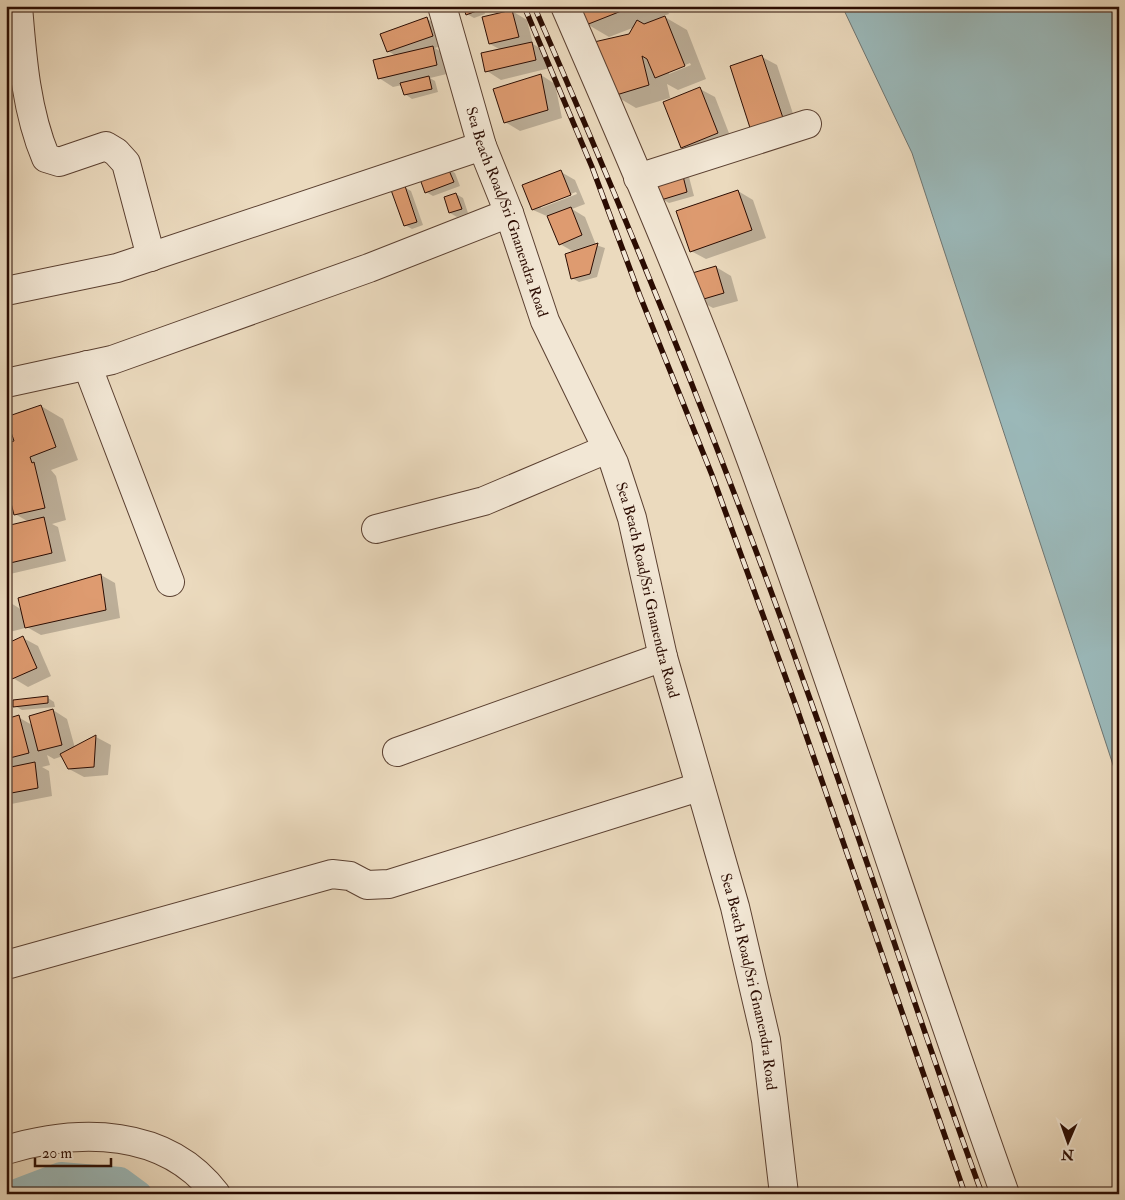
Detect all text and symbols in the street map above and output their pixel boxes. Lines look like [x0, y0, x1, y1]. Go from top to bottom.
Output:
street label: Sea Beach Road/Sri Gnanendra Road [462, 105, 553, 320]
street label: Sea Beach Road/Sri Gnanendra Road [611, 480, 684, 701]
street label: Sea Beach Road/Sri Gnanendra Road [716, 871, 781, 1092]
north arrow [1042, 1118, 1092, 1168]
scale bar [35, 1135, 111, 1167]
text: 20 m [42, 1144, 72, 1163]
text: N [1061, 1146, 1075, 1163]

